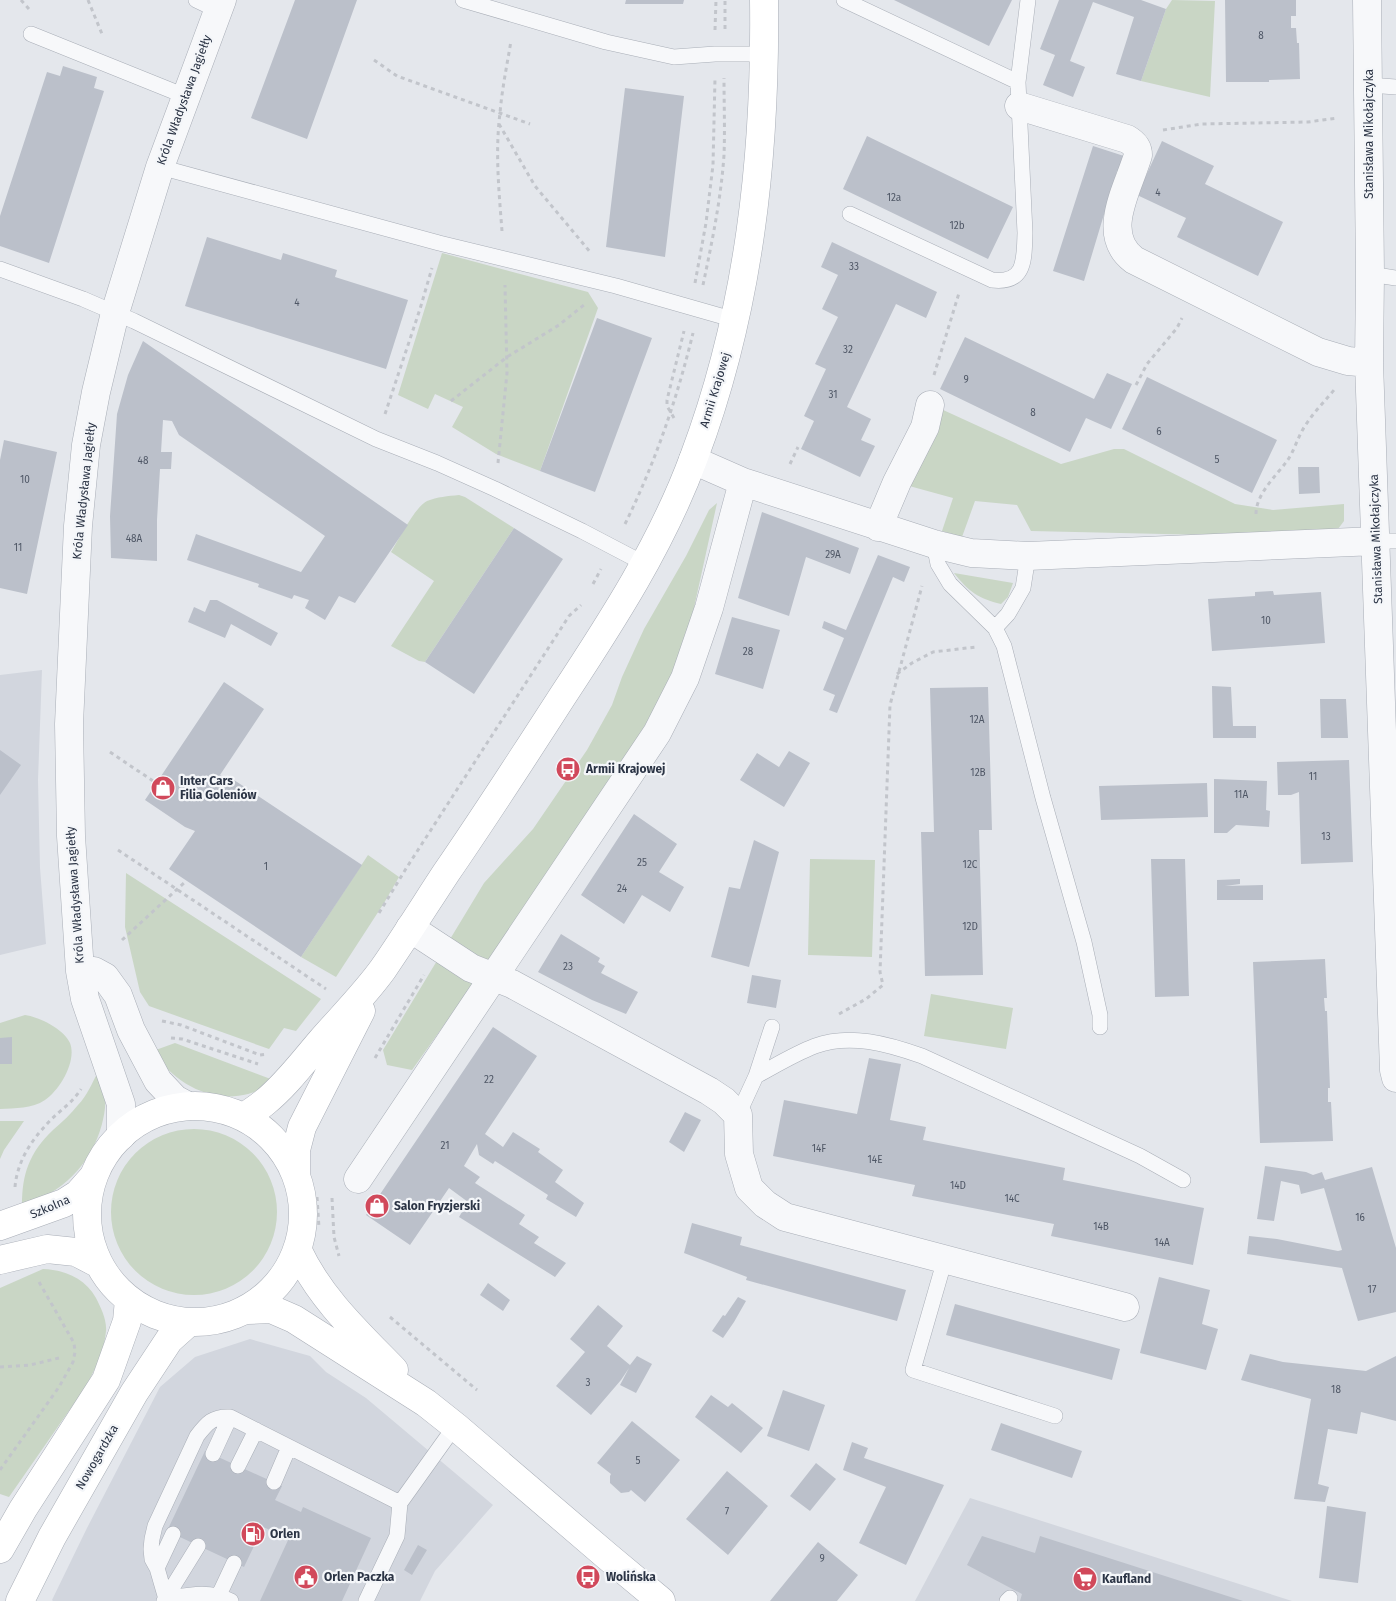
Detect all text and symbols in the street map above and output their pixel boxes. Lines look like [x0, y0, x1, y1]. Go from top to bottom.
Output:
house number: 8 [1258, 30, 1264, 42]
street label: Króla Władysława Jagiełły [154, 33, 214, 167]
street label: Stanisława Mikołajczyka [1362, 69, 1376, 199]
house number: 4 [1155, 187, 1161, 199]
house number: 12a [887, 192, 901, 204]
house number: 12b [949, 220, 965, 232]
house number: 33 [849, 261, 859, 273]
house number: 4 [294, 297, 300, 309]
house number: 32 [843, 344, 853, 356]
street label: Armii Krajowej [697, 351, 733, 429]
house number: 9 [963, 374, 969, 386]
house number: 31 [828, 389, 838, 401]
house number: 8 [1030, 407, 1036, 419]
street label: Króla Władysława Jagiełły [70, 422, 98, 560]
house number: 6 [1156, 426, 1162, 438]
house number: 5 [1214, 454, 1220, 466]
house number: 48 [138, 455, 149, 467]
house number: 10 [20, 474, 30, 486]
street label: Stanisława Mikołajczyka [1367, 474, 1385, 604]
house number: 48A [126, 533, 143, 545]
house number: 11 [14, 542, 22, 554]
house number: 29A [825, 549, 841, 561]
house number: 10 [1261, 615, 1271, 627]
house number: 28 [743, 646, 754, 658]
house number: 12A [969, 714, 985, 726]
bus stop icon: Armii Krajowej [555, 756, 581, 782]
place label: Armii Krajowej [585, 762, 665, 776]
house number: 12B [970, 767, 986, 779]
house number: 11 [1309, 771, 1317, 783]
place label: Inter Cars Filia Goleniów [180, 774, 256, 802]
shop icon: Inter Cars Filia Goleniów [150, 775, 176, 801]
house number: 11A [1234, 789, 1248, 801]
street label: Króla Władysława Jagiełły [63, 826, 87, 964]
house number: 13 [1321, 831, 1331, 843]
house number: 25 [637, 857, 647, 869]
house number: 12C [963, 859, 978, 871]
house number: 1 [264, 861, 268, 873]
house number: 24 [617, 883, 628, 895]
house number: 12D [962, 921, 978, 933]
house number: 23 [563, 961, 573, 973]
house number: 22 [484, 1074, 494, 1086]
house number: 21 [440, 1140, 450, 1152]
house number: 14F [812, 1143, 826, 1155]
house number: 14E [868, 1154, 883, 1166]
house number: 14D [950, 1180, 966, 1192]
street label: Szkolna [28, 1192, 72, 1222]
shop icon: Salon Fryzjerski [364, 1193, 390, 1219]
house number: 14C [1004, 1193, 1020, 1205]
place label: Salon Fryzjerski [394, 1199, 480, 1213]
house number: 16 [1355, 1212, 1365, 1224]
house number: 14B [1093, 1221, 1109, 1233]
house number: 14A [1154, 1237, 1170, 1249]
house number: 17 [1368, 1284, 1377, 1296]
house number: 3 [586, 1377, 591, 1389]
house number: 18 [1331, 1384, 1341, 1396]
street label: Nowogardzka [73, 1422, 121, 1492]
house number: 5 [635, 1455, 641, 1467]
house number: 7 [725, 1506, 730, 1518]
fuel station icon: Orlen [240, 1521, 266, 1547]
place label: Orlen [270, 1527, 300, 1541]
house number: 9 [819, 1553, 825, 1565]
public building icon: Orlen Paczka [293, 1564, 319, 1590]
bus stop icon: Wolińska [575, 1564, 601, 1590]
supermarket icon: Kaufland [1072, 1566, 1098, 1592]
place label: Orlen Paczka [324, 1570, 395, 1584]
place label: Wolińska [606, 1570, 656, 1584]
place label: Kaufland [1102, 1572, 1151, 1586]

